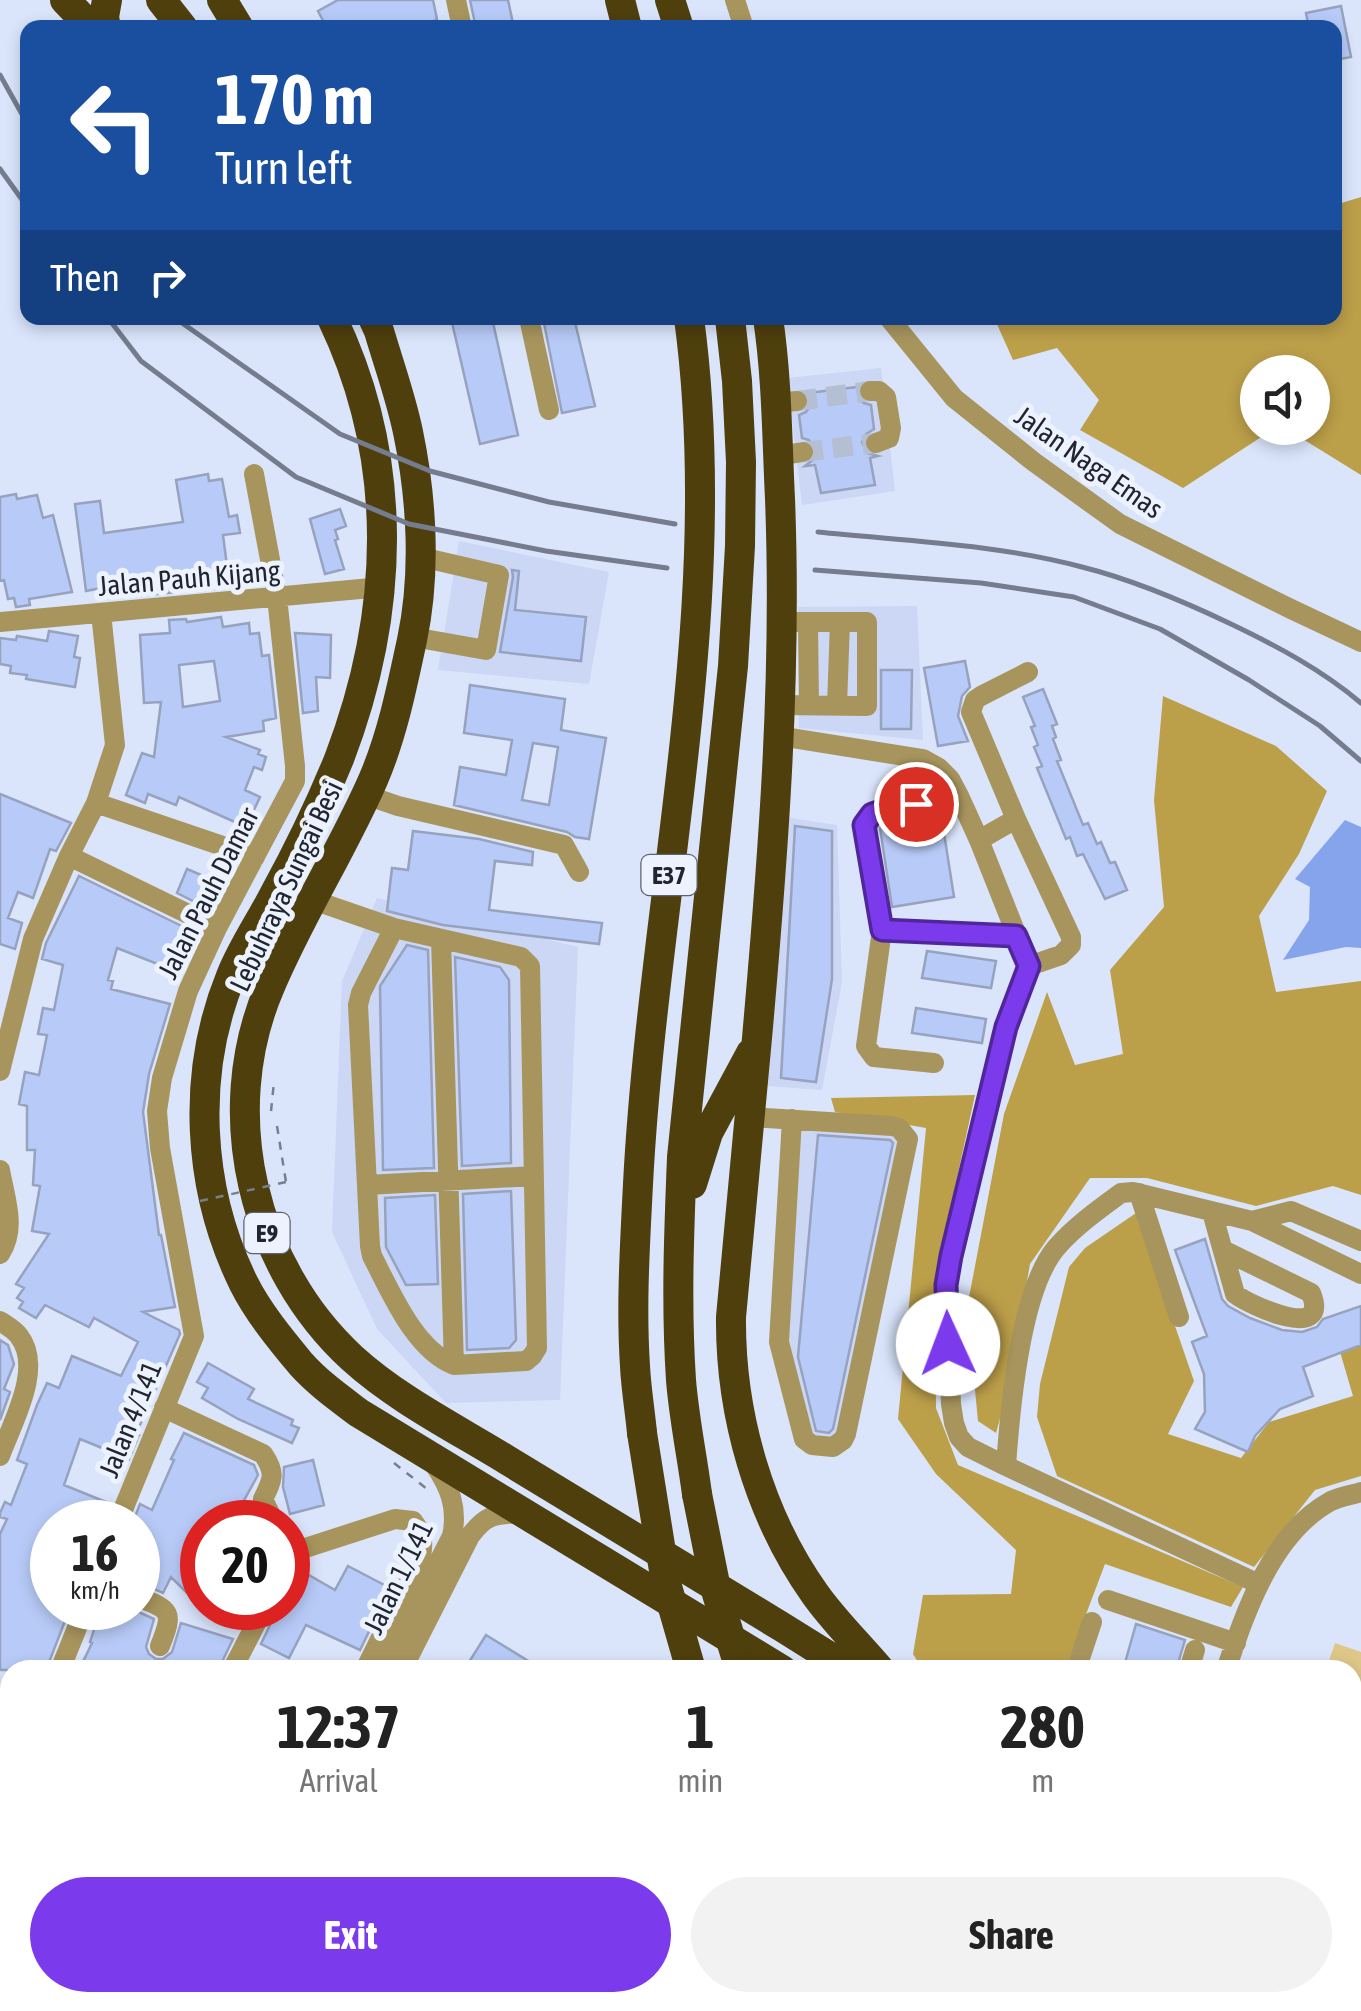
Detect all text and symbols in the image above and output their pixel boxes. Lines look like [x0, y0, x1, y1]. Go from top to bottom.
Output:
text: 170 m [215, 59, 374, 139]
icon: left [50, 60, 180, 190]
text: Turn left [215, 142, 353, 194]
icon: right [140, 250, 195, 305]
text: Then [50, 256, 120, 299]
map controls [1240, 355, 1330, 445]
button: sound [1240, 355, 1330, 445]
street label: Jalan Naga Emas [1009, 399, 1169, 525]
street label: Jalan Pauh Kijang [97, 554, 281, 602]
pin [874, 762, 959, 847]
street label: Lebuhraya Sungai Besi [223, 776, 349, 996]
icon: arrive [889, 777, 944, 832]
street label: Jalan Pauh Damar [151, 802, 265, 984]
road number: E37 [642, 855, 696, 895]
road number: E9 [244, 1213, 290, 1253]
position arrow [896, 1292, 1000, 1396]
street label: Jalan 4/141 [92, 1356, 168, 1482]
speed limit sign: 20 [180, 1500, 310, 1630]
street label: Jalan 1/141 [357, 1515, 439, 1639]
text: 16 [71, 1524, 118, 1582]
text: km/h [70, 1576, 120, 1604]
text: 12:37 [277, 1692, 400, 1761]
text: 1 [686, 1692, 715, 1761]
text: 280 [1000, 1692, 1085, 1761]
text: Arrival [300, 1762, 378, 1799]
text: min [677, 1762, 723, 1799]
text: m [1031, 1762, 1054, 1799]
button: Exit [30, 1877, 671, 1992]
button: Share [691, 1877, 1332, 1992]

